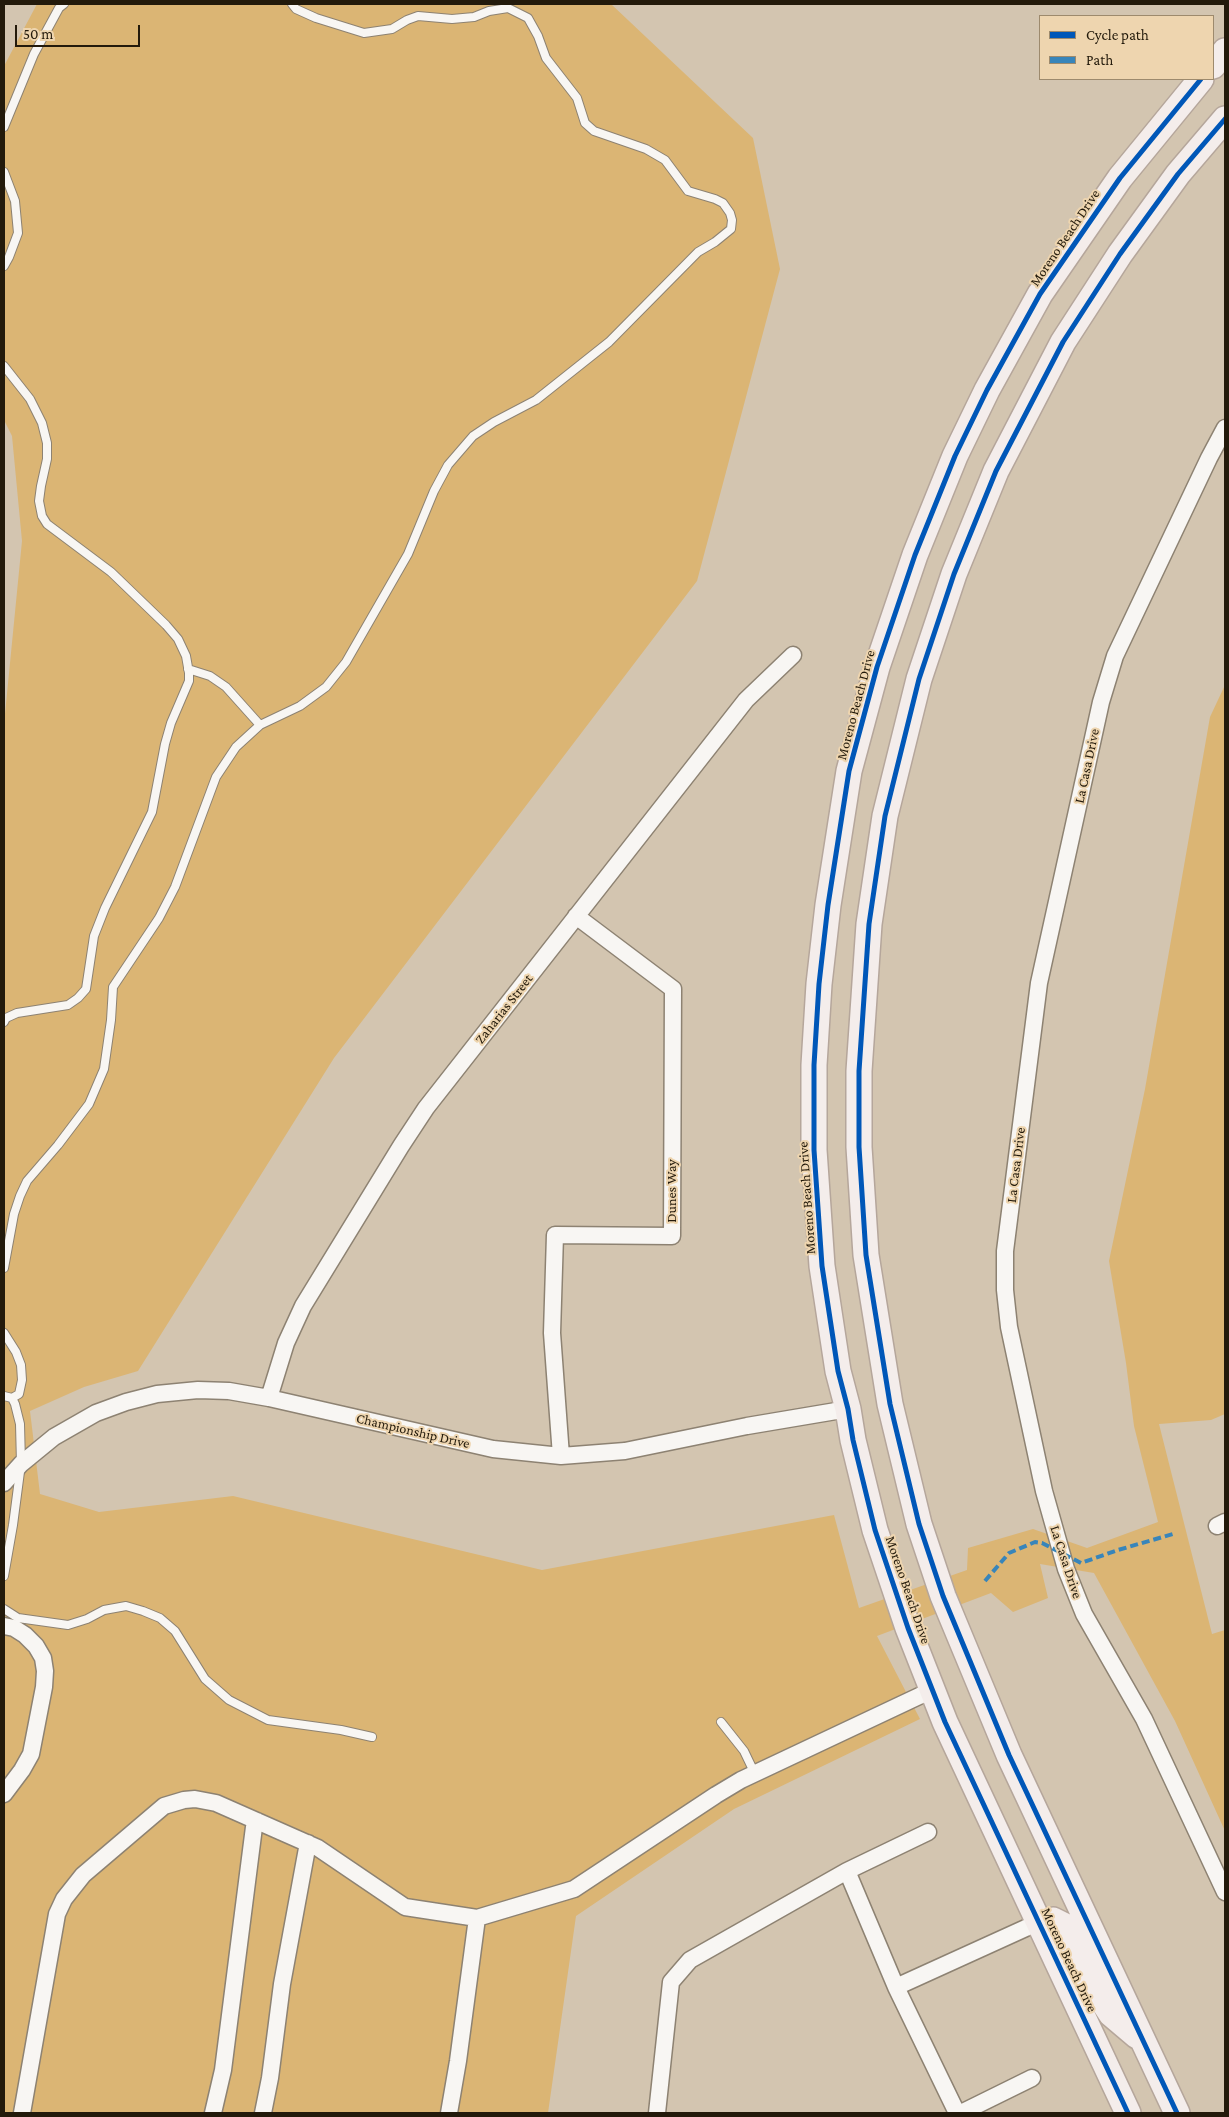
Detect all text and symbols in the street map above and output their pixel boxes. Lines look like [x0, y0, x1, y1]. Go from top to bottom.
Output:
scale bar [18, 15, 142, 47]
legend [1039, 15, 1214, 80]
text: 50 m [23, 26, 53, 42]
text: Cycle path [1086, 27, 1149, 43]
text: Path [1086, 52, 1113, 68]
street label: Moreno Beach Drive [1026, 186, 1104, 290]
street label: Moreno Beach Drive [833, 648, 879, 762]
street label: La Casa Drive [1071, 727, 1103, 805]
street label: Zaharias Street [472, 971, 536, 1047]
street label: La Casa Drive [1003, 1126, 1029, 1204]
street label: Moreno Beach Drive [795, 1141, 819, 1255]
street label: Dunes Way [664, 1159, 680, 1223]
street label: Championship Drive [355, 1410, 471, 1452]
street label: La Casa Drive [1046, 1523, 1086, 1601]
street label: Moreno Beach Drive [882, 1534, 934, 1646]
street label: Moreno Beach Drive [1037, 1905, 1101, 2015]

